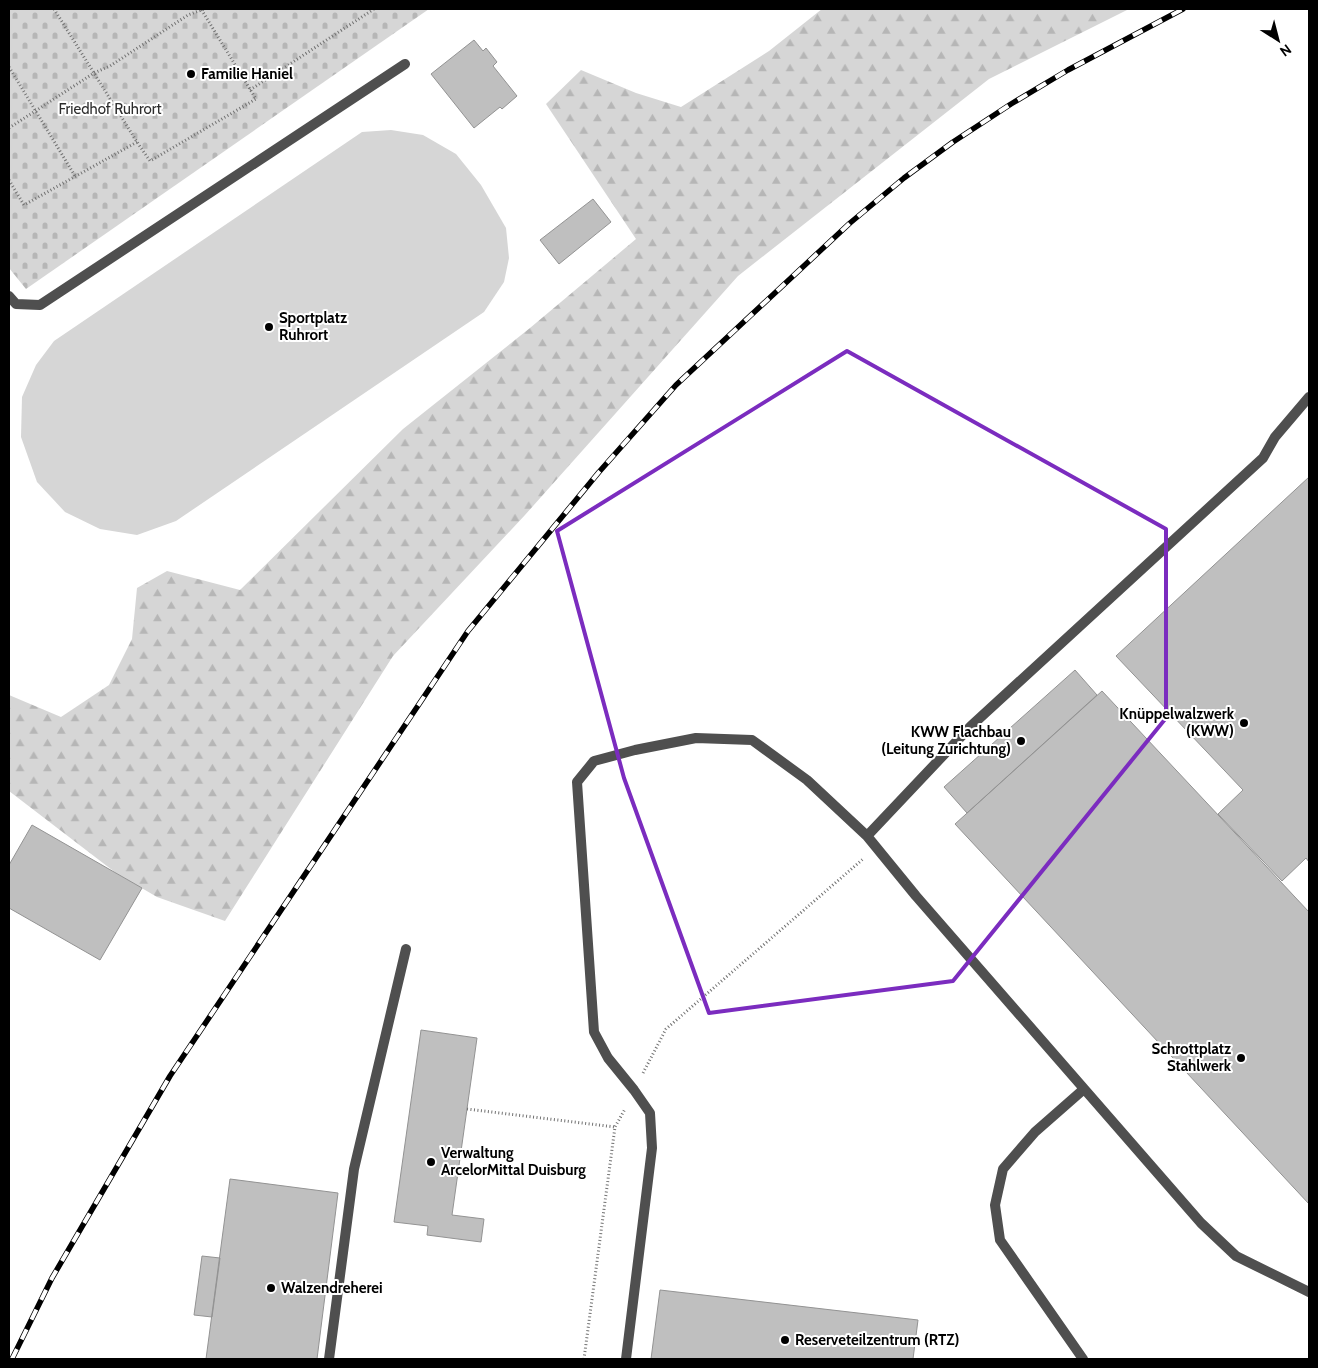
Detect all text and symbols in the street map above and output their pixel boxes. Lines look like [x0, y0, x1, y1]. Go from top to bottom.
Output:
north arrow [1253, 15, 1303, 65]
text: N [1276, 40, 1295, 61]
place label: Familie Haniel [201, 65, 293, 83]
marker: Familie Haniel [185, 68, 197, 80]
park label: Friedhof Ruhrort [58, 100, 162, 118]
place label: Sportplatz Ruhrort [279, 309, 347, 344]
marker: Sportplatz Ruhrort [263, 321, 275, 333]
place label: Knüppelwalzwerk (KWW) [1119, 705, 1235, 740]
marker: Knüppelwalzwerk (KWW) [1238, 717, 1250, 729]
place label: KWW Flachbau (Leitung Zurichtung) [881, 723, 1011, 758]
marker: KWW Flachbau (Leitung Zurichtung) [1015, 735, 1027, 747]
place label: Schrottplatz Stahlwerk [1152, 1040, 1232, 1075]
marker: Schrottplatz Stahlwerk [1235, 1052, 1247, 1064]
place label: Verwaltung ArcelorMittal Duisburg [441, 1144, 586, 1179]
marker: Verwaltung ArcelorMittal Duisburg [425, 1156, 437, 1168]
place label: Walzendreherei [281, 1279, 383, 1297]
marker: Walzendreherei [265, 1282, 277, 1294]
place label: Reserveteilzentrum (RTZ) [795, 1331, 960, 1349]
marker: Reserveteilzentrum (RTZ) [779, 1334, 791, 1346]

